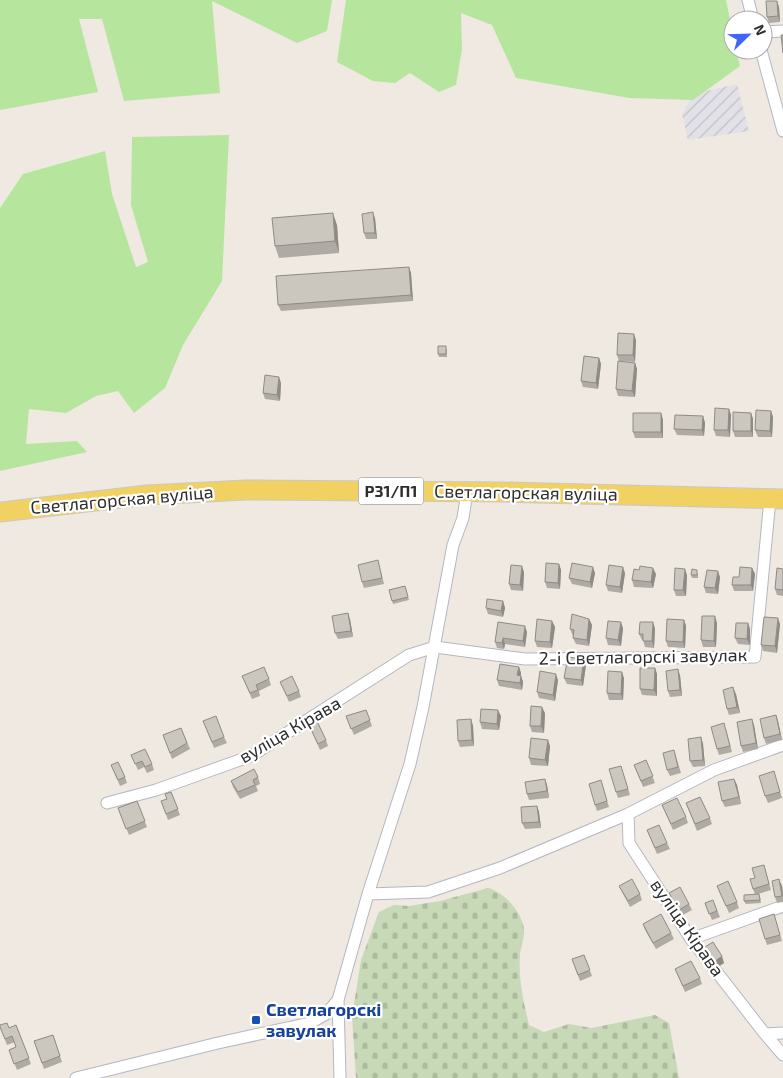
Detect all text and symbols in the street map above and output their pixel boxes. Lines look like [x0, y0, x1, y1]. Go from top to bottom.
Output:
north arrow [723, 10, 773, 60]
text: N [751, 22, 770, 38]
road number: Р31/П1 [358, 478, 424, 504]
street label: Светлагорская вуліца [434, 479, 618, 505]
street label: Светлагорская вуліца [29, 480, 214, 518]
street label: 2-і Светлагорскі завулак [539, 643, 748, 669]
street label: вуліца Кірава [235, 691, 344, 767]
street label: вуліца Кірава [646, 875, 729, 980]
place label: Светлагорскі завулак [266, 998, 381, 1041]
marker: Светлагорскі завулак [250, 1014, 262, 1026]

